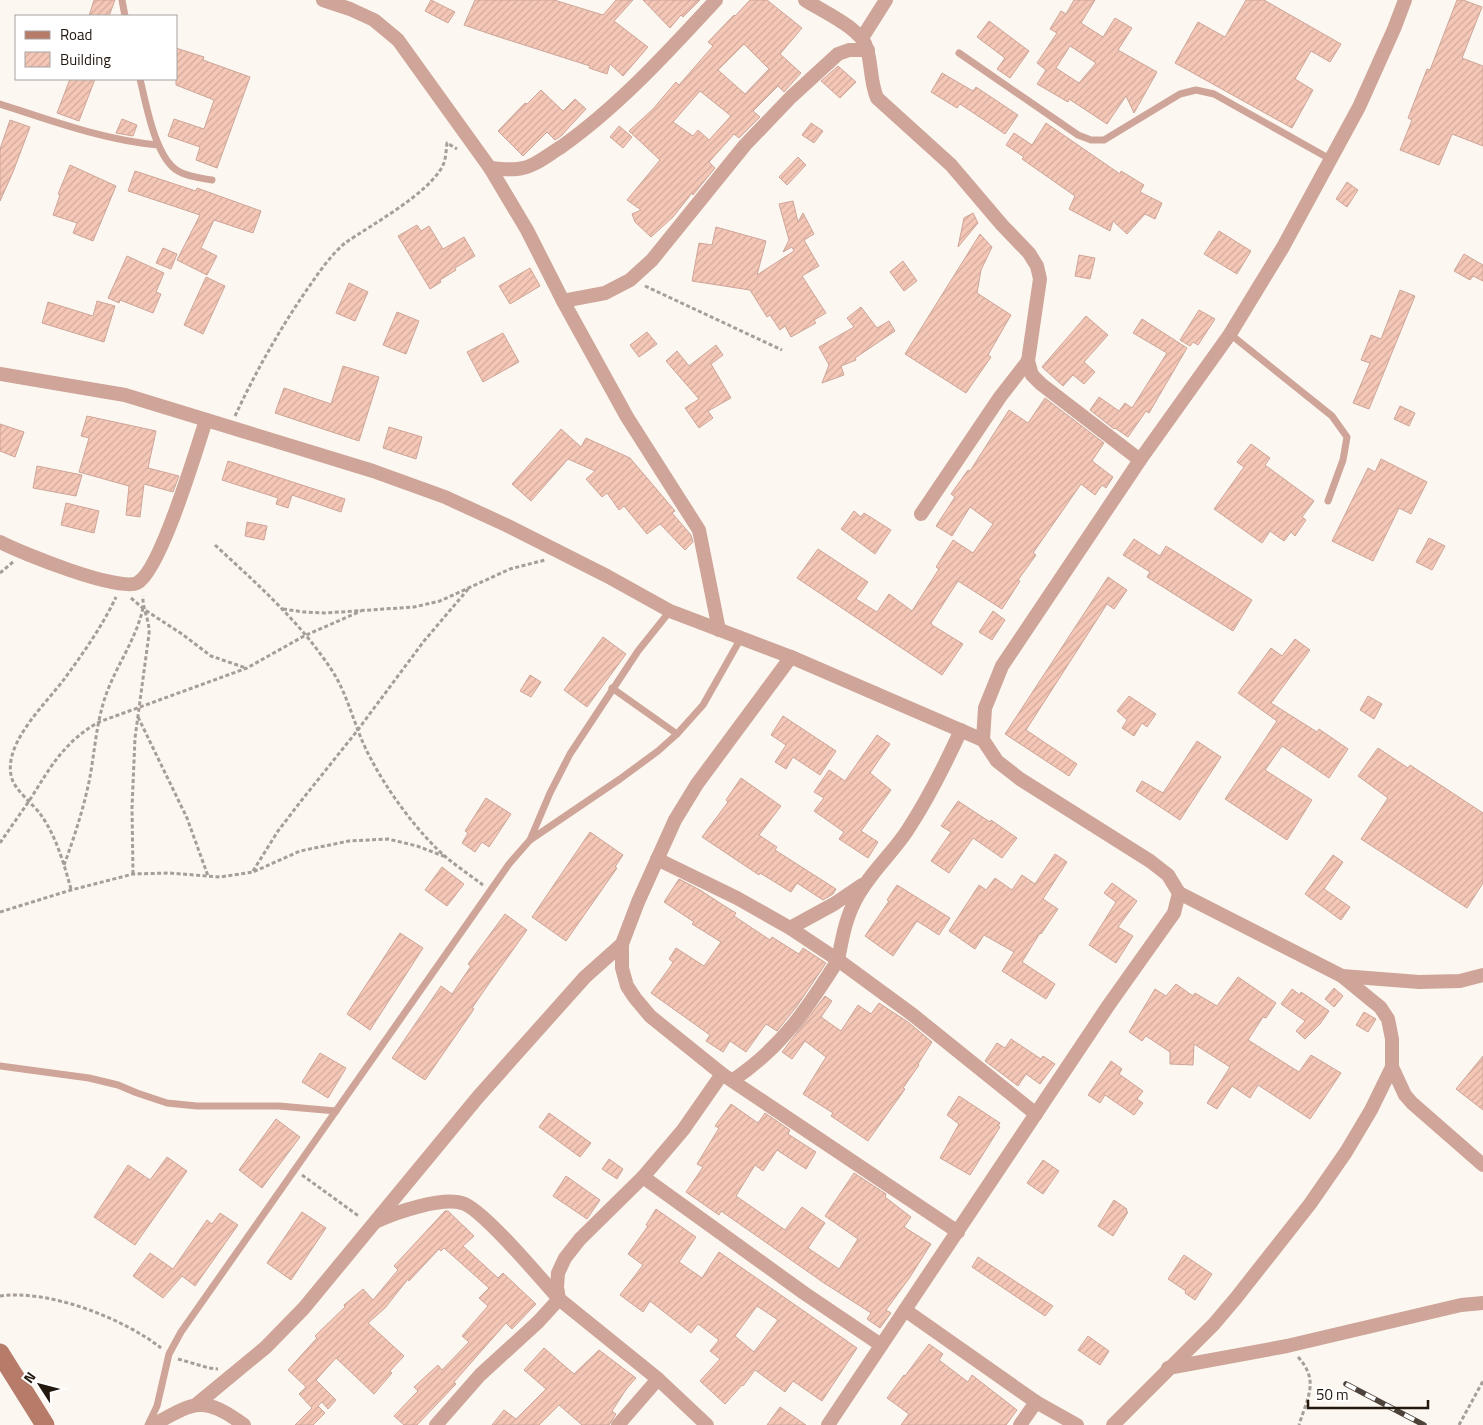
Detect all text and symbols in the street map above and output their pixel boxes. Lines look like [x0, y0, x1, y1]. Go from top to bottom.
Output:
legend [15, 15, 178, 80]
text: Road [60, 23, 92, 46]
text: Building [60, 48, 111, 71]
north arrow [15, 1360, 65, 1410]
text: N [18, 1367, 40, 1387]
scale bar [1308, 1378, 1428, 1410]
text: 50 m [1316, 1383, 1349, 1406]

